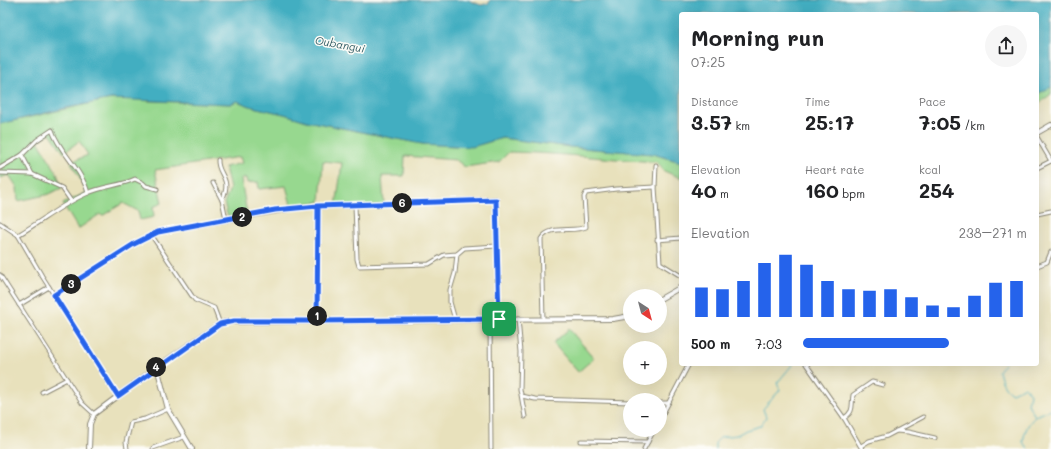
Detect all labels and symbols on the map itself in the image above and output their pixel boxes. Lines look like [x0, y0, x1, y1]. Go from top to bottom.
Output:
water label: Oubangui [314, 32, 367, 56]
pin: 6 [392, 193, 412, 213]
pin: 2 [232, 207, 252, 227]
pin: 3 [61, 274, 81, 294]
north arrow [623, 289, 667, 333]
pin [482, 302, 516, 336]
pin: 1 [307, 306, 327, 326]
pin: 4 [146, 357, 166, 377]

